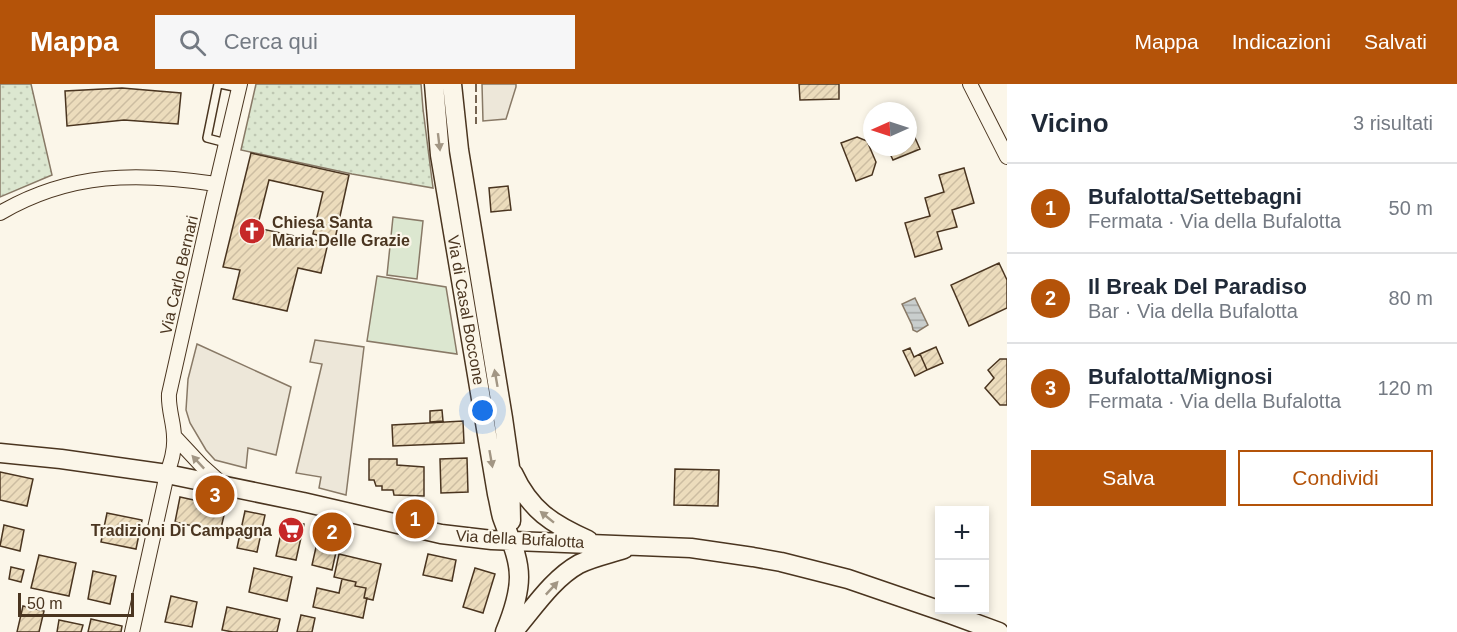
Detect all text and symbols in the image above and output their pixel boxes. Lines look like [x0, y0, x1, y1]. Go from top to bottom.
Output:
search box [155, 15, 575, 69]
text: Mappa [30, 26, 119, 57]
icon: search [176, 26, 209, 59]
text: Cerca qui [224, 29, 318, 54]
text: Mappa [1135, 30, 1199, 53]
text: Indicazioni [1232, 30, 1331, 53]
text: Salvati [1364, 30, 1427, 53]
north arrow [863, 102, 917, 156]
text: Vicino [1031, 108, 1109, 138]
text: 3 risultati [1353, 112, 1433, 134]
one-way arrow [434, 133, 443, 152]
text: Bufalotta/Settebagni [1088, 184, 1302, 209]
text: 1 [1045, 197, 1056, 219]
text: 50 m [1389, 197, 1433, 219]
text: Fermata · Via della Bufalotta [1088, 210, 1341, 232]
street label: Via Carlo Bernari [157, 214, 201, 336]
place label: Chiesa Santa Maria Delle Grazie [272, 214, 410, 249]
church icon: Chiesa Santa Maria Delle Grazie [237, 216, 267, 246]
street label: Via di Casal Boccone [444, 234, 488, 386]
text: Il Break Del Paradiso [1088, 274, 1307, 299]
text: 2 [1045, 287, 1056, 309]
text: 80 m [1389, 287, 1433, 309]
text: Bar · Via della Bufalotta [1088, 300, 1298, 322]
text: Bufalotta/Mignosi [1088, 364, 1273, 389]
one-way arrow [492, 368, 501, 387]
text: 3 [1045, 377, 1056, 399]
text: 120 m [1377, 377, 1433, 399]
text: Fermata · Via della Bufalotta [1088, 390, 1341, 412]
your location [468, 396, 497, 425]
one-way arrow [487, 450, 496, 469]
button: Salva [1031, 450, 1226, 506]
button: Condividi [1238, 450, 1433, 506]
one-way arrow [191, 454, 205, 469]
pin: 3 [196, 472, 234, 518]
pin: 1 [396, 496, 434, 542]
map controls [935, 506, 989, 614]
button: + [935, 506, 989, 560]
pin: 2 [312, 510, 352, 554]
one-way arrow [540, 511, 555, 524]
supermarket icon: Tradizioni Di Campagna [276, 515, 306, 545]
place label: Tradizioni Di Campagna [91, 522, 272, 539]
street label: Via della Bufalotta [455, 527, 585, 551]
button: − [935, 560, 989, 614]
one-way arrow [544, 581, 558, 595]
scale bar [18, 590, 134, 618]
text: 50 m [27, 595, 63, 612]

